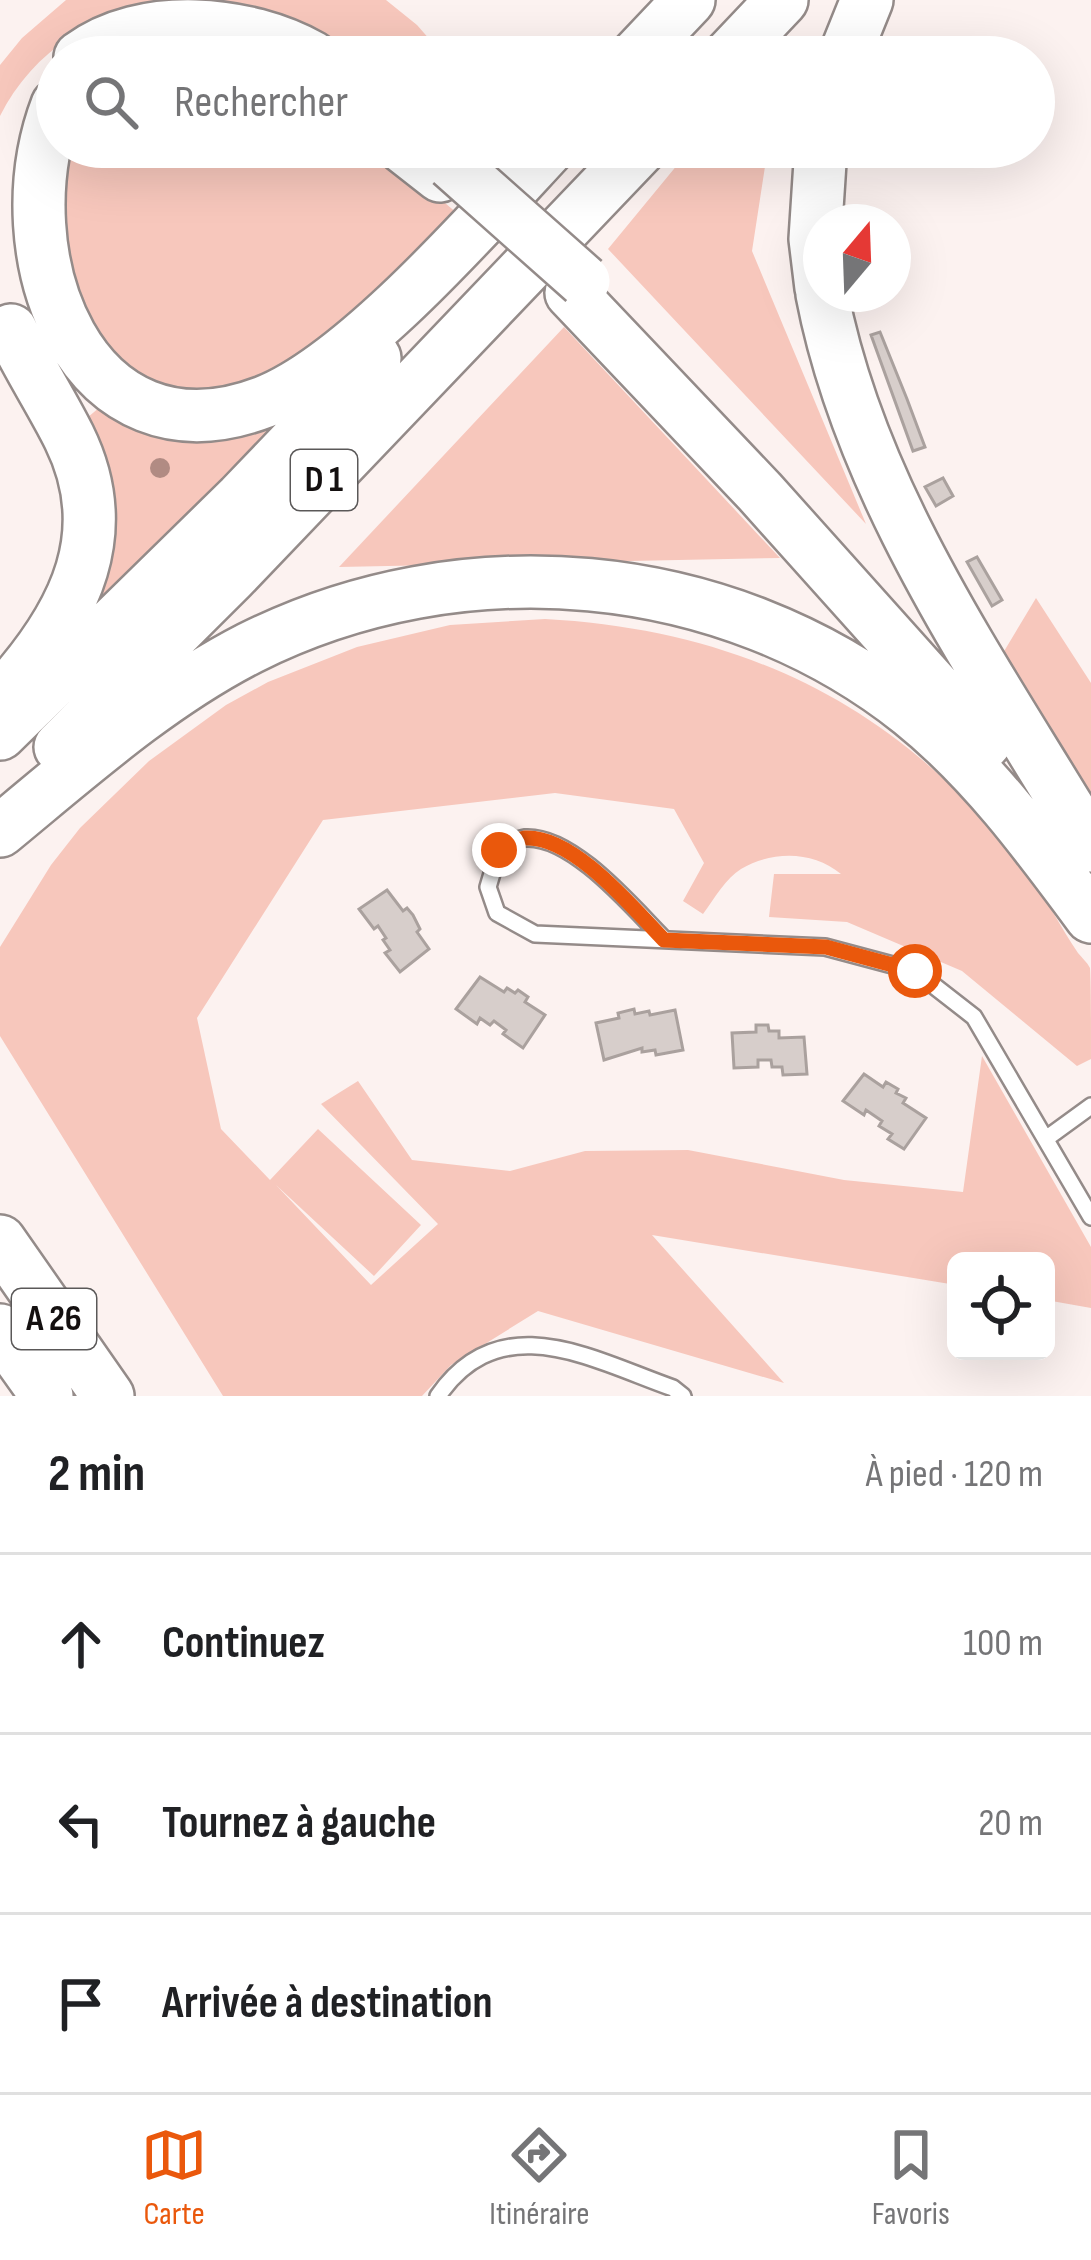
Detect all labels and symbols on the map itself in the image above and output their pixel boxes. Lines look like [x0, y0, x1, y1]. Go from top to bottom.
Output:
north arrow [803, 204, 911, 312]
road number: D 1 [291, 450, 357, 510]
route end [472, 823, 526, 877]
route start [888, 944, 942, 998]
road number: A 26 [12, 1289, 96, 1349]

